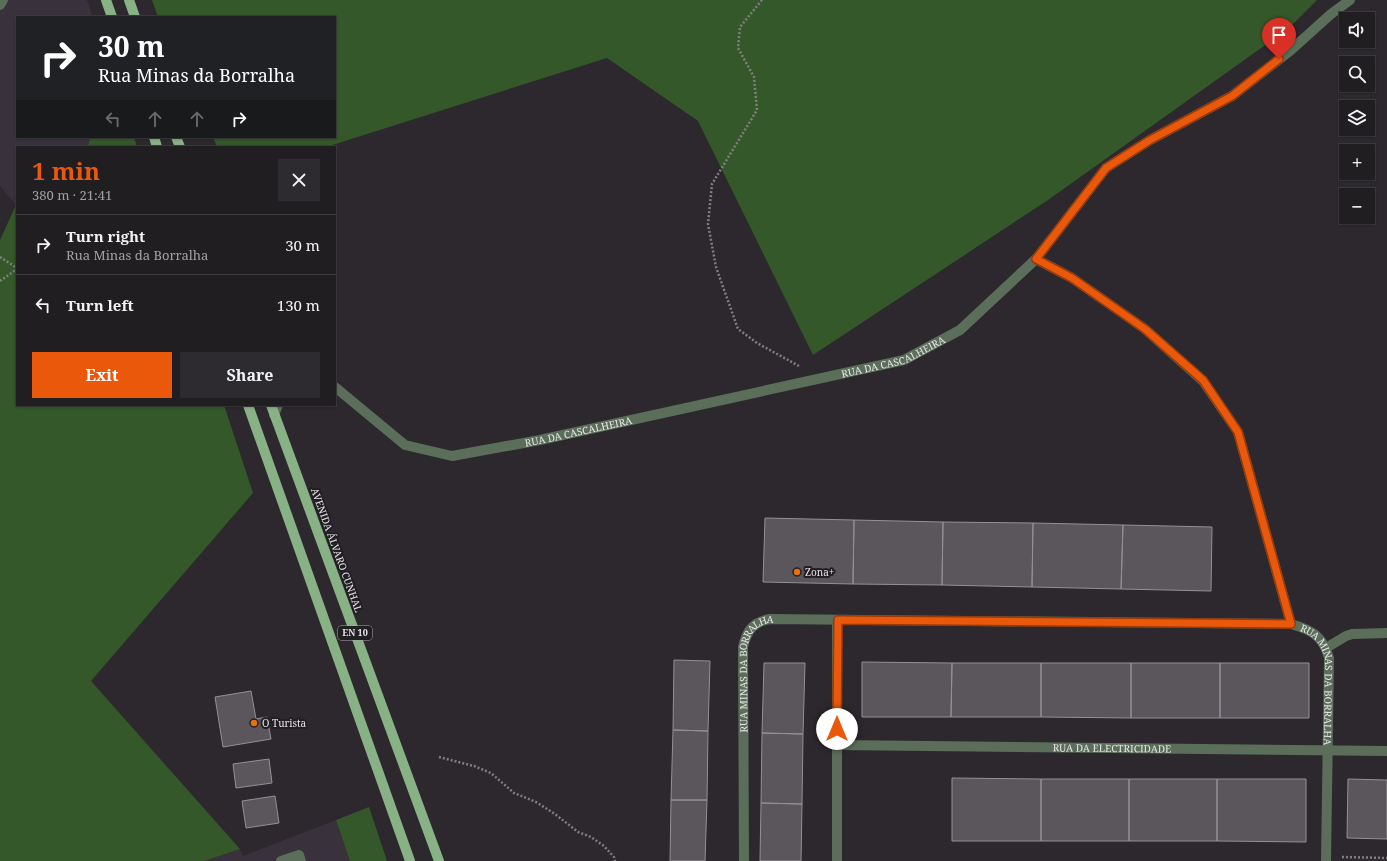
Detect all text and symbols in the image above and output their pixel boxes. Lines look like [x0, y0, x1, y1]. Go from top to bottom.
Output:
map controls [1339, 12, 1375, 224]
button: sound [1339, 12, 1375, 48]
pin [1262, 18, 1296, 59]
icon: arrive [1268, 24, 1290, 46]
text: 30 m [98, 27, 165, 65]
icon: right [32, 32, 84, 84]
button: search [1339, 56, 1375, 92]
text: Rua Minas da Borralha [98, 63, 295, 87]
button: layers [1339, 100, 1375, 136]
icon: left [102, 108, 124, 130]
icon: ahead [144, 108, 166, 130]
icon: ahead [186, 108, 208, 130]
icon: right [228, 108, 250, 130]
button: + [1339, 144, 1375, 180]
text: 1 min [32, 154, 100, 187]
button: close [278, 159, 320, 201]
text: 380 m · 21:41 [32, 186, 112, 204]
button: − [1339, 188, 1375, 224]
text: Turn right [66, 226, 145, 246]
icon: right [32, 234, 54, 256]
text: 30 m [285, 235, 320, 255]
text: Rua Minas da Borralha [66, 246, 208, 264]
icon: left [32, 294, 54, 316]
text: Turn left [66, 295, 134, 315]
text: 130 m [277, 295, 320, 315]
street label: RUA DA CASCALHEIRA [840, 332, 948, 381]
button: Exit [32, 352, 172, 398]
button: Share [180, 352, 320, 398]
street label: RUA DA CASCALHEIRA [524, 413, 634, 450]
street label: AVENIDA ÁLVARO CUNHAL [308, 486, 366, 614]
place label: Zona+ [805, 565, 834, 579]
marker: Zona+ [792, 567, 802, 577]
street label: RUA MINAS DA BORRALHA [735, 612, 775, 733]
street label: RUA MINAS DA BORRALHA [1298, 621, 1336, 746]
road number: EN 10 [338, 626, 372, 640]
position arrow [816, 708, 858, 750]
place label: O Turista [262, 716, 306, 730]
marker: O Turista [249, 718, 259, 728]
street label: RUA DA ELECTRICIDADE [1053, 740, 1171, 756]

